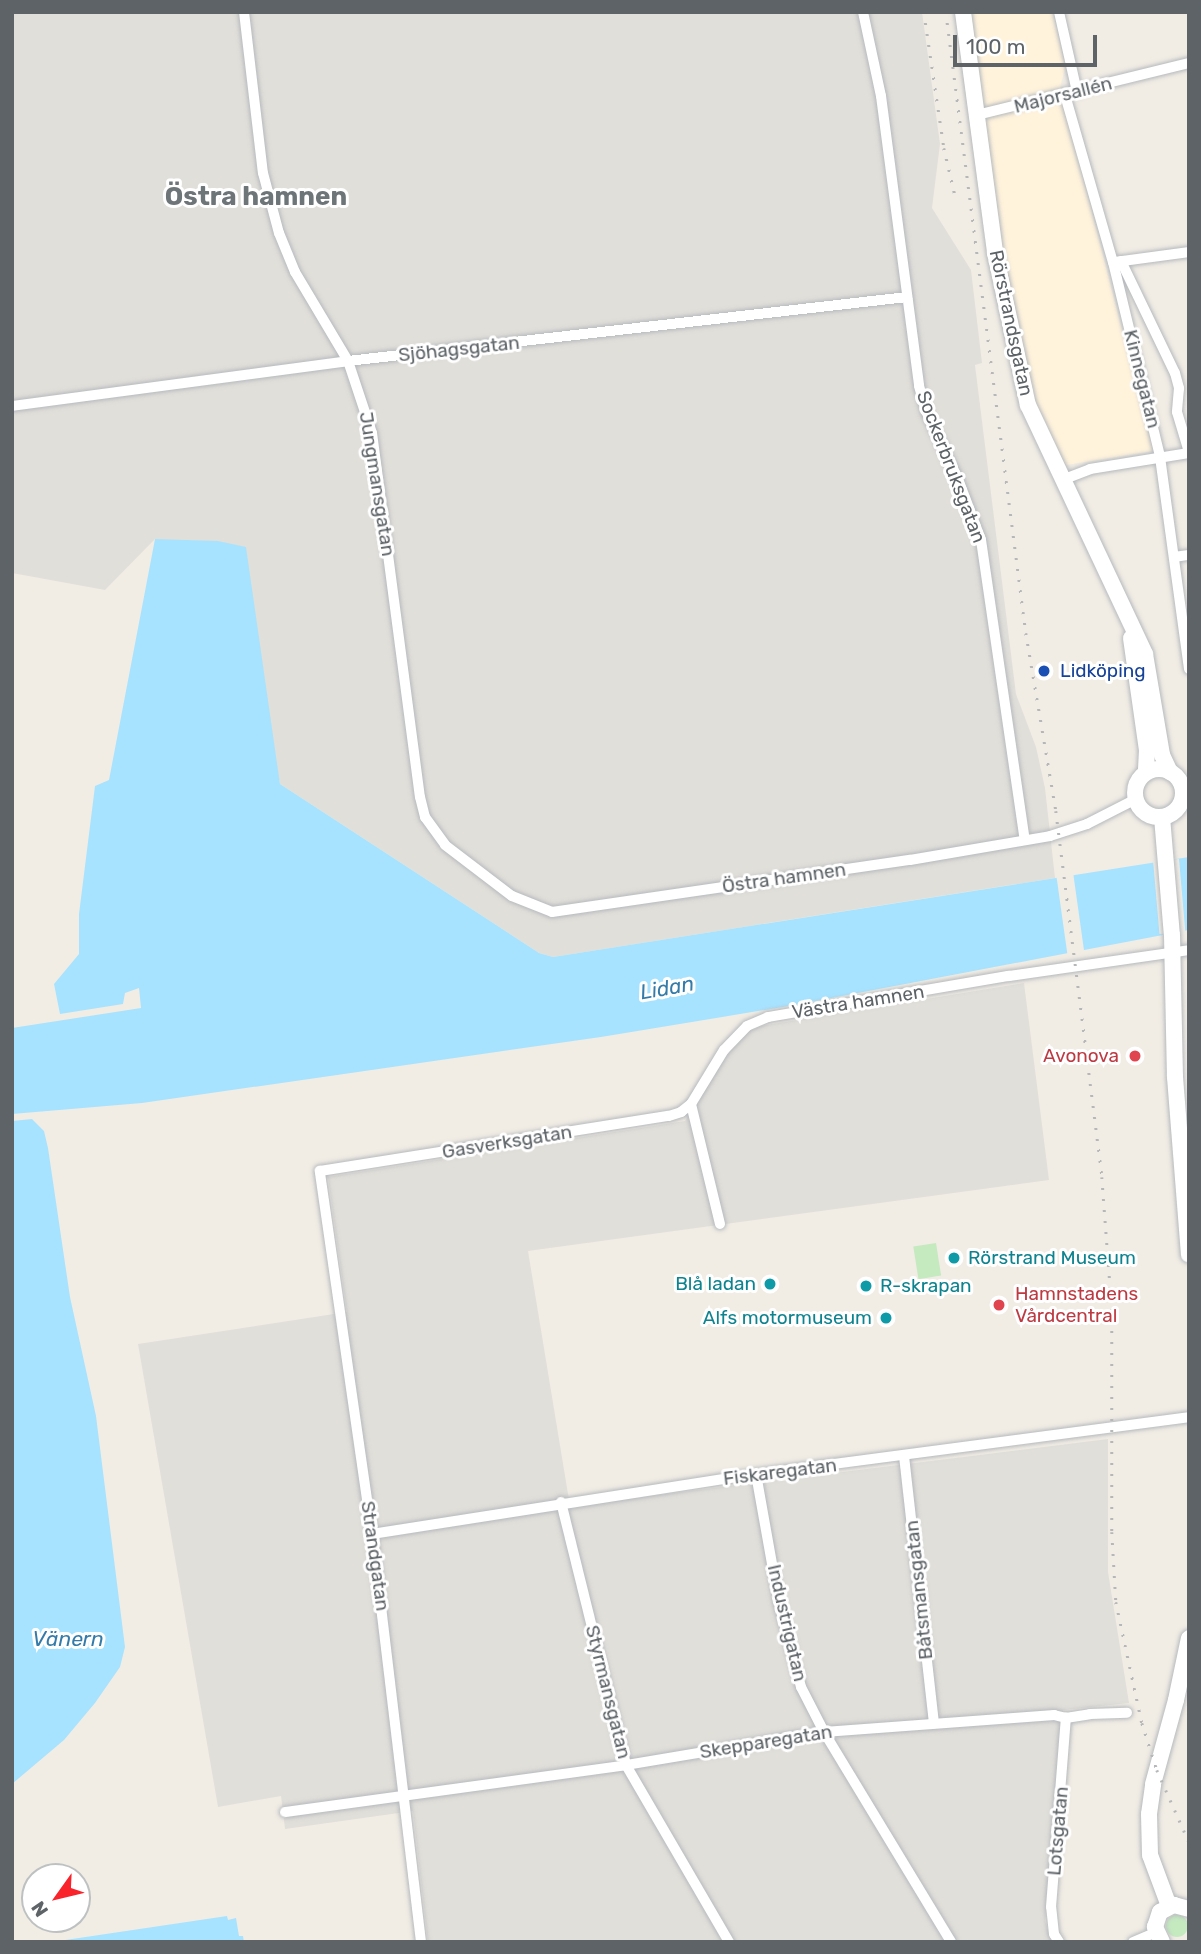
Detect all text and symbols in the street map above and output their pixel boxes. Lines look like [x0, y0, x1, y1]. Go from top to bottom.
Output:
scale bar [956, 21, 1100, 65]
text: 100 m [966, 34, 1025, 59]
street label: Majorsallén [1012, 72, 1114, 118]
district label: Östra hamnen [165, 181, 347, 213]
street label: Rörstrandsgatan [984, 248, 1038, 398]
street label: Kinnegatan [1119, 327, 1165, 431]
street label: Sjöhagsgatan [397, 331, 521, 367]
street label: Sockerbruksgatan [912, 388, 990, 546]
street label: Jungmansgatan [354, 410, 400, 558]
place label: Lidköping [1060, 660, 1146, 682]
marker: Lidköping [1034, 661, 1054, 681]
street label: Östra hamnen [721, 858, 847, 898]
water label: Lidan [638, 971, 696, 1005]
street label: Västra hamnen [790, 980, 926, 1024]
place label: Avonova [1043, 1045, 1119, 1067]
marker: Avonova [1125, 1046, 1145, 1066]
street label: Gasverksgatan [440, 1120, 574, 1164]
place label: Rörstrand Museum [968, 1247, 1136, 1269]
marker: Rörstrand Museum [946, 1250, 962, 1266]
place label: Blå ladan [675, 1273, 756, 1295]
place label: R-skrapan [880, 1275, 972, 1297]
marker: Blå ladan [762, 1276, 778, 1292]
marker: R-skrapan [858, 1278, 874, 1294]
place label: Hamnstadens Vårdcentral [1015, 1283, 1138, 1327]
marker: Hamnstadens Vårdcentral [989, 1295, 1009, 1315]
place label: Alfs motormuseum [703, 1307, 872, 1329]
marker: Alfs motormuseum [878, 1310, 894, 1326]
street label: Fiskaregatan [722, 1454, 838, 1490]
street label: Strandgatan [356, 1500, 394, 1612]
street label: Båtsmansgatan [900, 1519, 938, 1661]
street label: Industrigatan [762, 1562, 812, 1684]
street label: Styrmansgatan [580, 1623, 636, 1761]
water label: Vänern [32, 1626, 104, 1652]
street label: Skepparegatan [698, 1720, 834, 1764]
street label: Lotsgatan [1043, 1785, 1073, 1877]
north arrow [21, 1863, 91, 1933]
text: N [26, 1897, 53, 1921]

